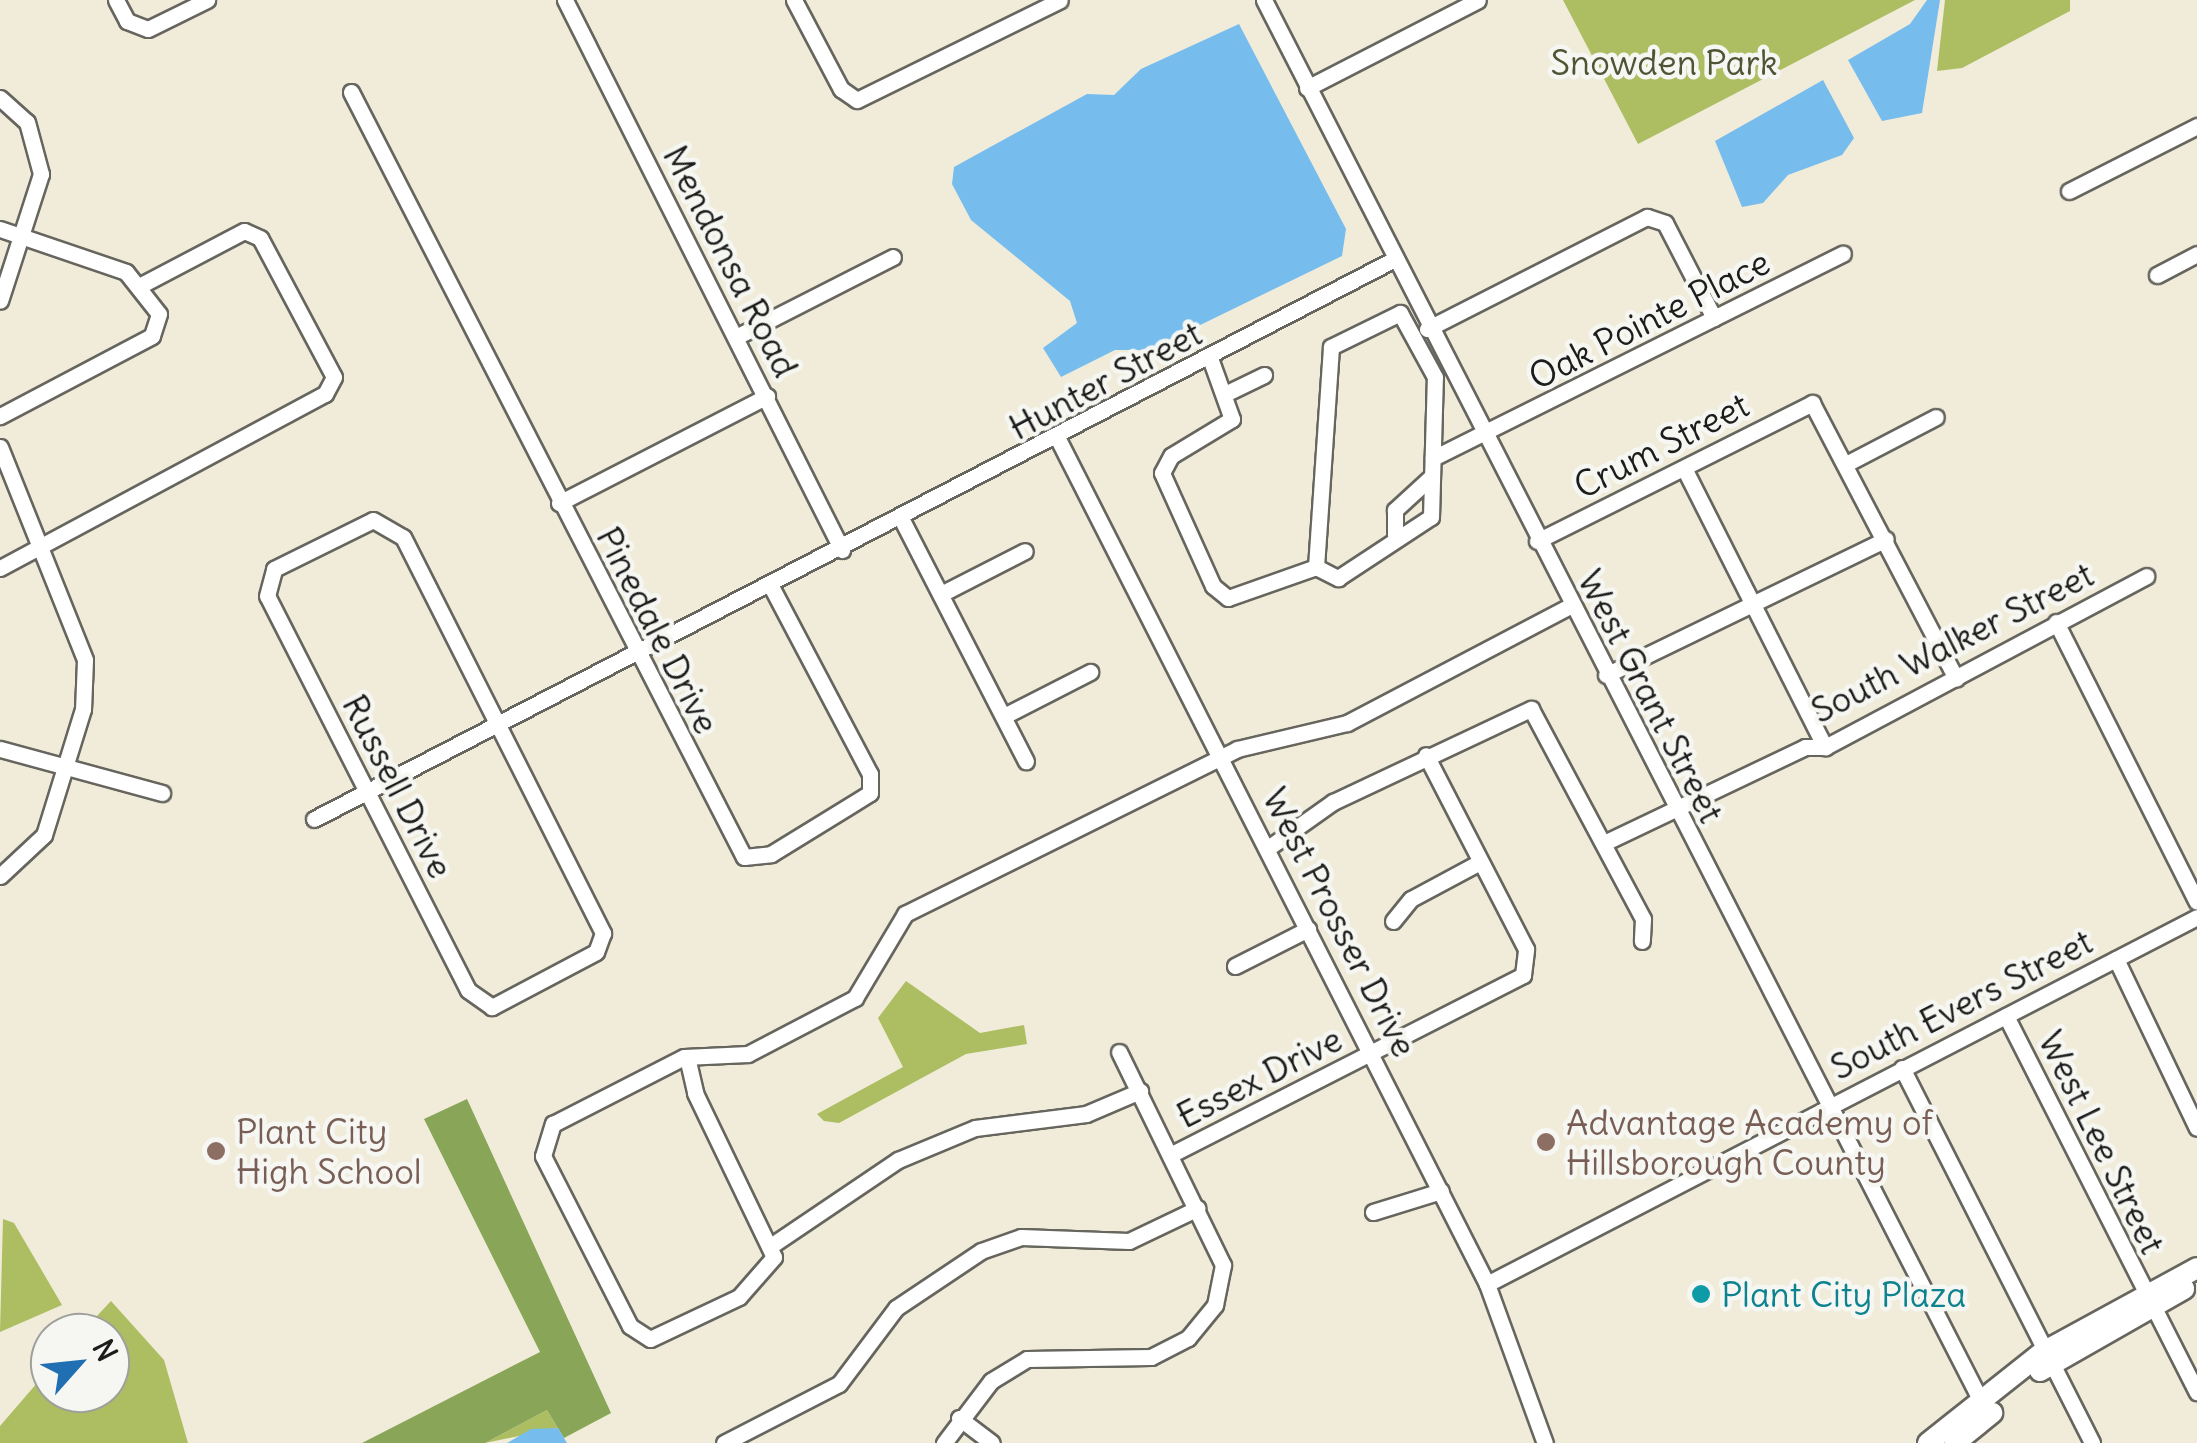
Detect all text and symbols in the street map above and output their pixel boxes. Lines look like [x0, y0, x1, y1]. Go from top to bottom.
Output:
park label: Snowden Park [1550, 41, 1778, 83]
street label: Mendonsa Road [655, 138, 807, 384]
street label: Oak Pointe Place [1522, 240, 1776, 398]
street label: Hunter Street [1002, 312, 1208, 448]
street label: Crum Street [1567, 383, 1755, 507]
street label: Pinedale Drive [588, 520, 728, 740]
street label: South Walker Street [1804, 553, 2100, 731]
street label: West Grant Street [1569, 563, 1733, 829]
street label: Russell Drive [334, 687, 462, 885]
street label: West Prosser Drive [1254, 781, 1426, 1063]
street label: South Evers Street [1823, 920, 2099, 1088]
street label: Essex Drive [1169, 1018, 1349, 1136]
street label: West Lee Street [2030, 1024, 2174, 1260]
place label: Advantage Academy of Hillsborough County [1566, 1101, 1933, 1183]
place label: Plant City High School [236, 1110, 422, 1192]
marker: Advantage Academy of Hillsborough County [1535, 1131, 1557, 1153]
marker: Plant City High School [205, 1140, 227, 1162]
place label: Plant City Plaza [1721, 1273, 1966, 1315]
marker: Plant City Plaza [1690, 1283, 1712, 1305]
north arrow [30, 1313, 130, 1413]
text: N [85, 1333, 125, 1367]

